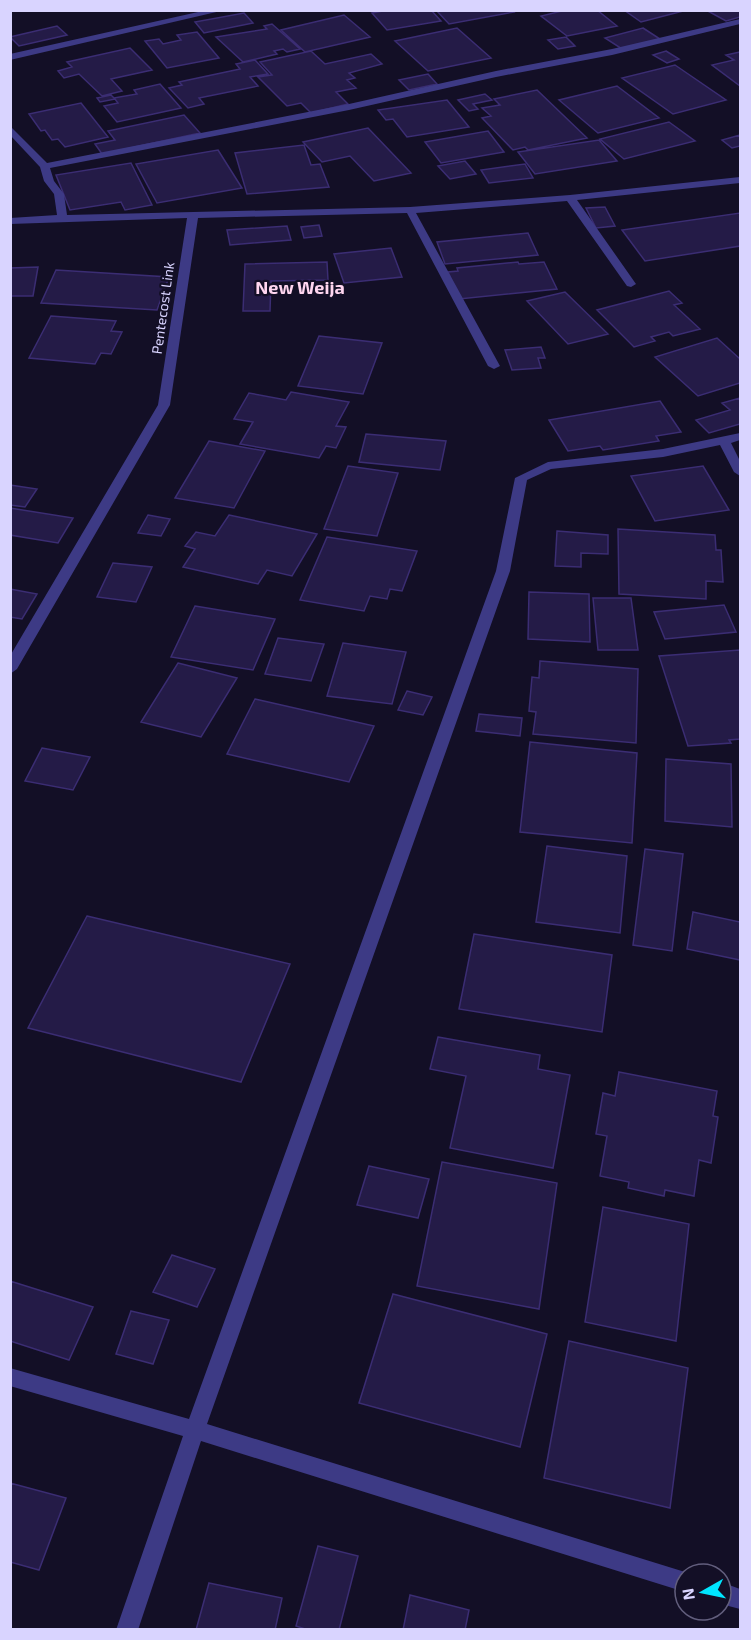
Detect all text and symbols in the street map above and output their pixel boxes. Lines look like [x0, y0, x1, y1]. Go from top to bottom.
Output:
street label: Pentecost Link [148, 261, 177, 355]
district label: New Weija [255, 276, 345, 298]
north arrow [673, 1562, 733, 1622]
text: N [677, 1587, 698, 1602]

